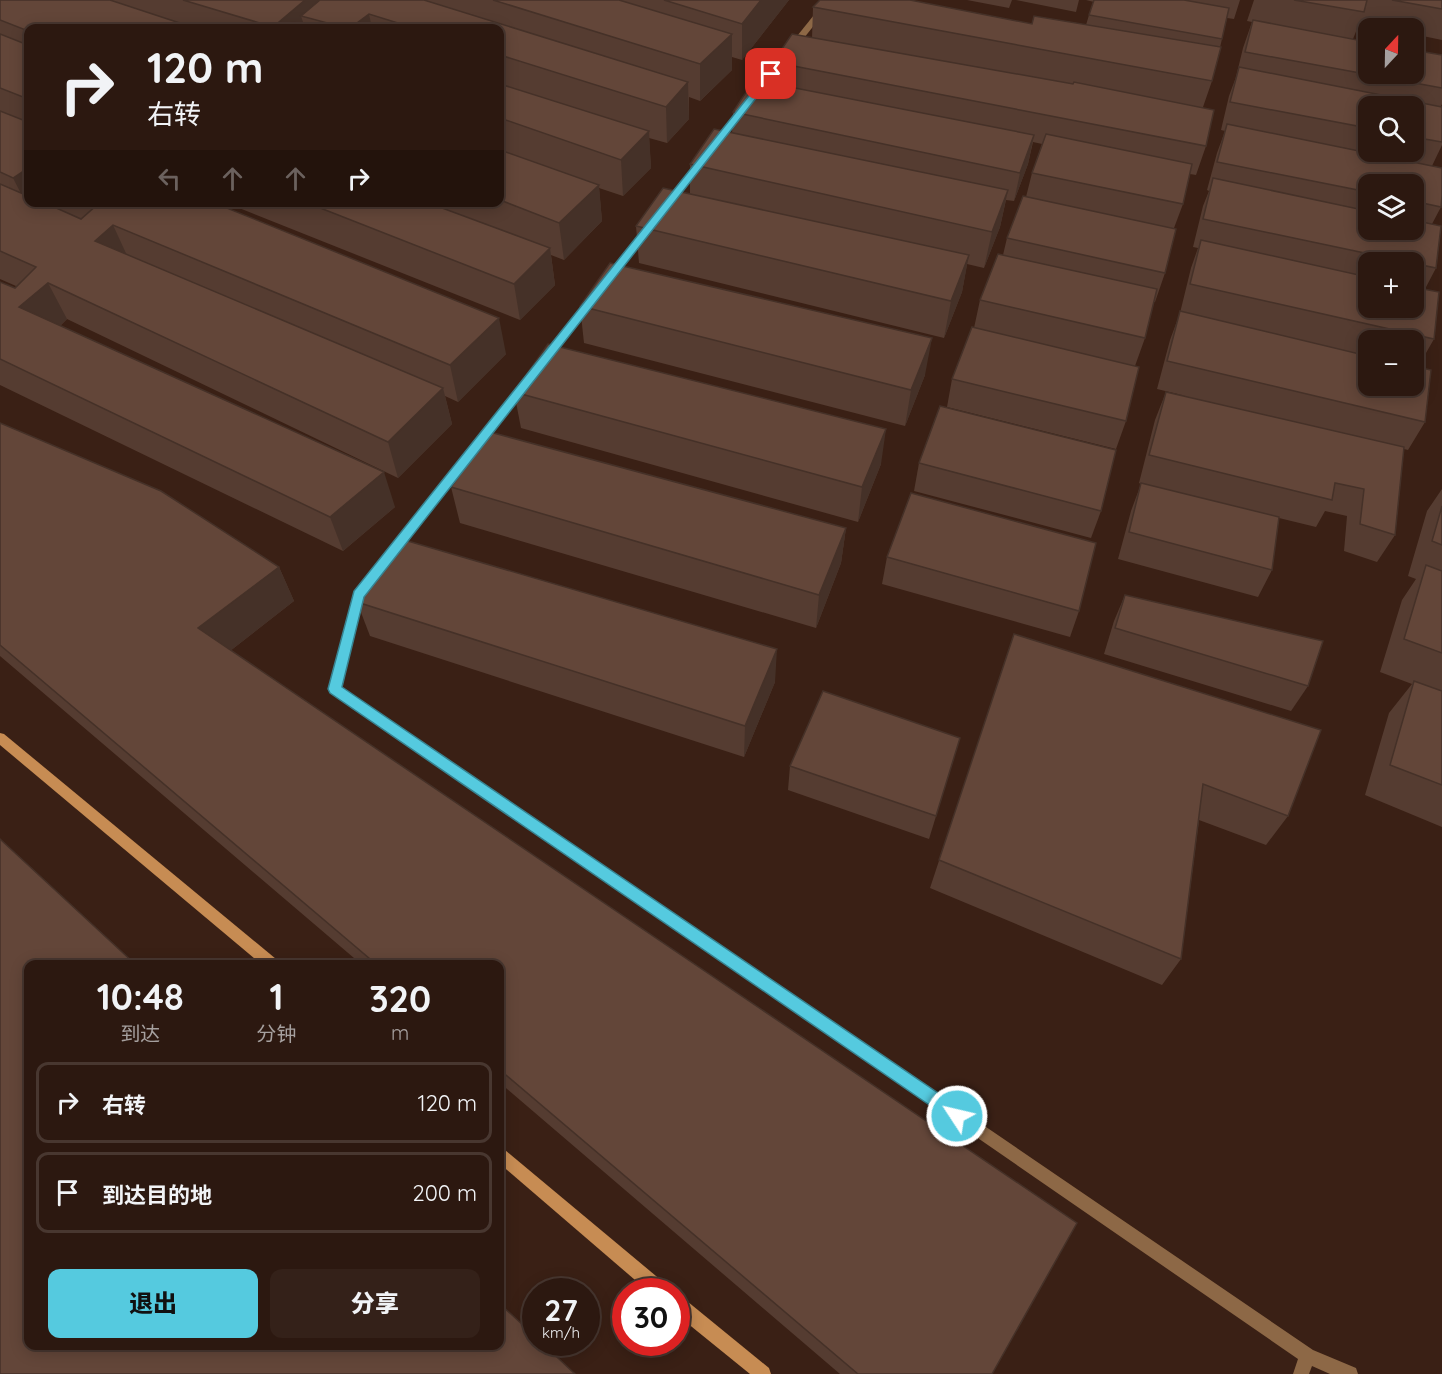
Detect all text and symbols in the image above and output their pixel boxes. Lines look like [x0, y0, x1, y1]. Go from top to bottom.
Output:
north arrow [1358, 18, 1424, 84]
map controls [1358, 18, 1424, 396]
text: 120 m [147, 41, 264, 94]
icon: right [48, 48, 126, 126]
pin [745, 48, 796, 99]
icon: arrive [754, 57, 787, 90]
button: search [1358, 96, 1424, 162]
text: 右转 [147, 97, 201, 131]
icon: left [153, 162, 186, 195]
icon: ahead [216, 162, 249, 195]
icon: ahead [279, 162, 312, 195]
icon: right [342, 162, 375, 195]
button: layers [1358, 174, 1424, 240]
button: + [1358, 252, 1424, 318]
button: − [1358, 330, 1424, 396]
text: 10:48 [97, 974, 184, 1019]
text: 1 [269, 974, 283, 1019]
text: 320 [369, 976, 431, 1021]
text: m [391, 1020, 409, 1045]
text: 到达 [120, 1021, 160, 1046]
text: 分钟 [256, 1021, 296, 1046]
position arrow [925, 1084, 989, 1148]
icon: right [51, 1086, 84, 1119]
text: 120 m [418, 1089, 477, 1117]
text: 右转 [102, 1091, 146, 1119]
icon: arrive [51, 1176, 84, 1209]
text: 200 m [413, 1179, 477, 1207]
text: 到达目的地 [102, 1181, 212, 1209]
button: 退出 [48, 1269, 258, 1338]
button: 分享 [270, 1269, 480, 1338]
speed limit sign: 30 [612, 1278, 690, 1356]
text: 27 [544, 1291, 578, 1329]
text: km/h [542, 1323, 580, 1342]

